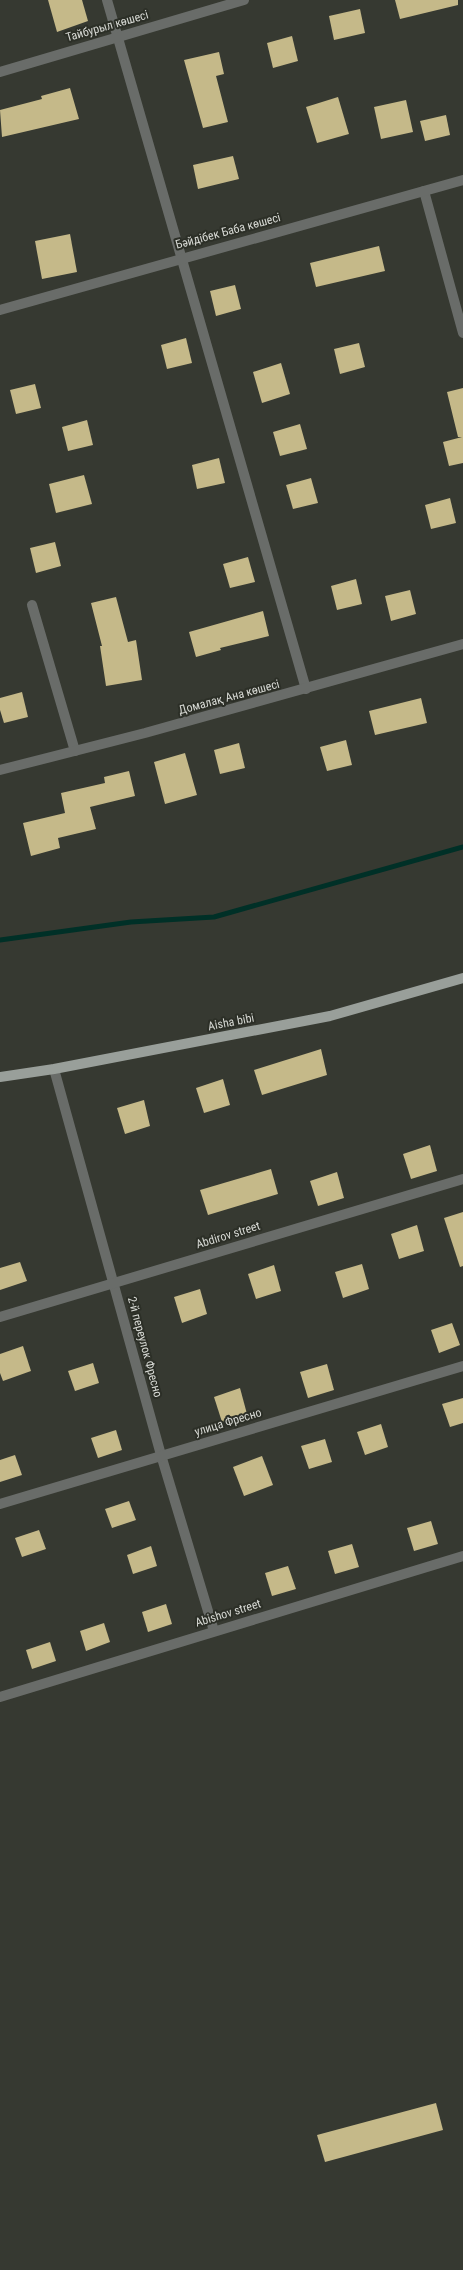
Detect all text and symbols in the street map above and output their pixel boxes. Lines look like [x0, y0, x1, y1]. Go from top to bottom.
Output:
street label: Тайбурыл көшесі [64, 8, 150, 44]
street label: Бәйдібек Баба көшесі [174, 210, 282, 252]
street label: Домалақ Ана көшесі [177, 677, 281, 717]
street label: Aisha bibi [207, 1011, 255, 1033]
street label: Abdirov street [194, 1218, 262, 1251]
street label: 2-й переулок Фресно [125, 1295, 165, 1399]
street label: улица Фресно [193, 1405, 263, 1439]
street label: Abishov street [193, 1596, 263, 1630]

